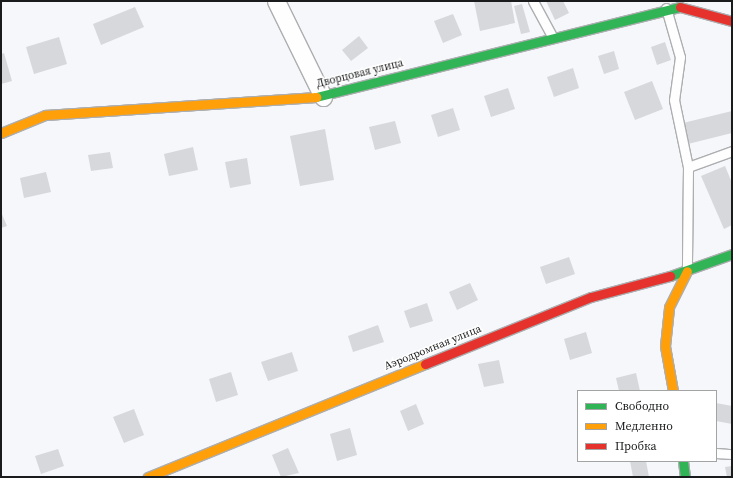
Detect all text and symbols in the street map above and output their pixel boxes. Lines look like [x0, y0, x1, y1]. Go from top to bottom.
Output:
street label: Дворцовая улица [315, 57, 405, 91]
street label: Аэродромная улица [383, 323, 483, 373]
legend [577, 390, 717, 462]
text: Свободно [615, 398, 669, 414]
text: Медленно [615, 418, 673, 434]
text: Пробка [615, 438, 657, 454]

